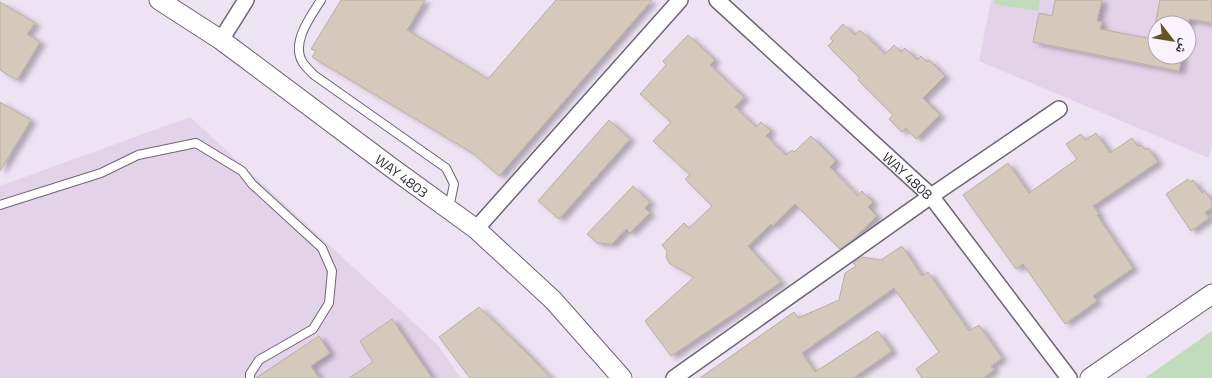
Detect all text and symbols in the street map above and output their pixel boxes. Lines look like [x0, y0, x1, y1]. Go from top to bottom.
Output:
north arrow [1147, 15, 1197, 65]
text: ش [1171, 35, 1196, 59]
street label: WAY 4808 [878, 146, 938, 204]
street label: WAY 4803 [371, 149, 433, 202]

